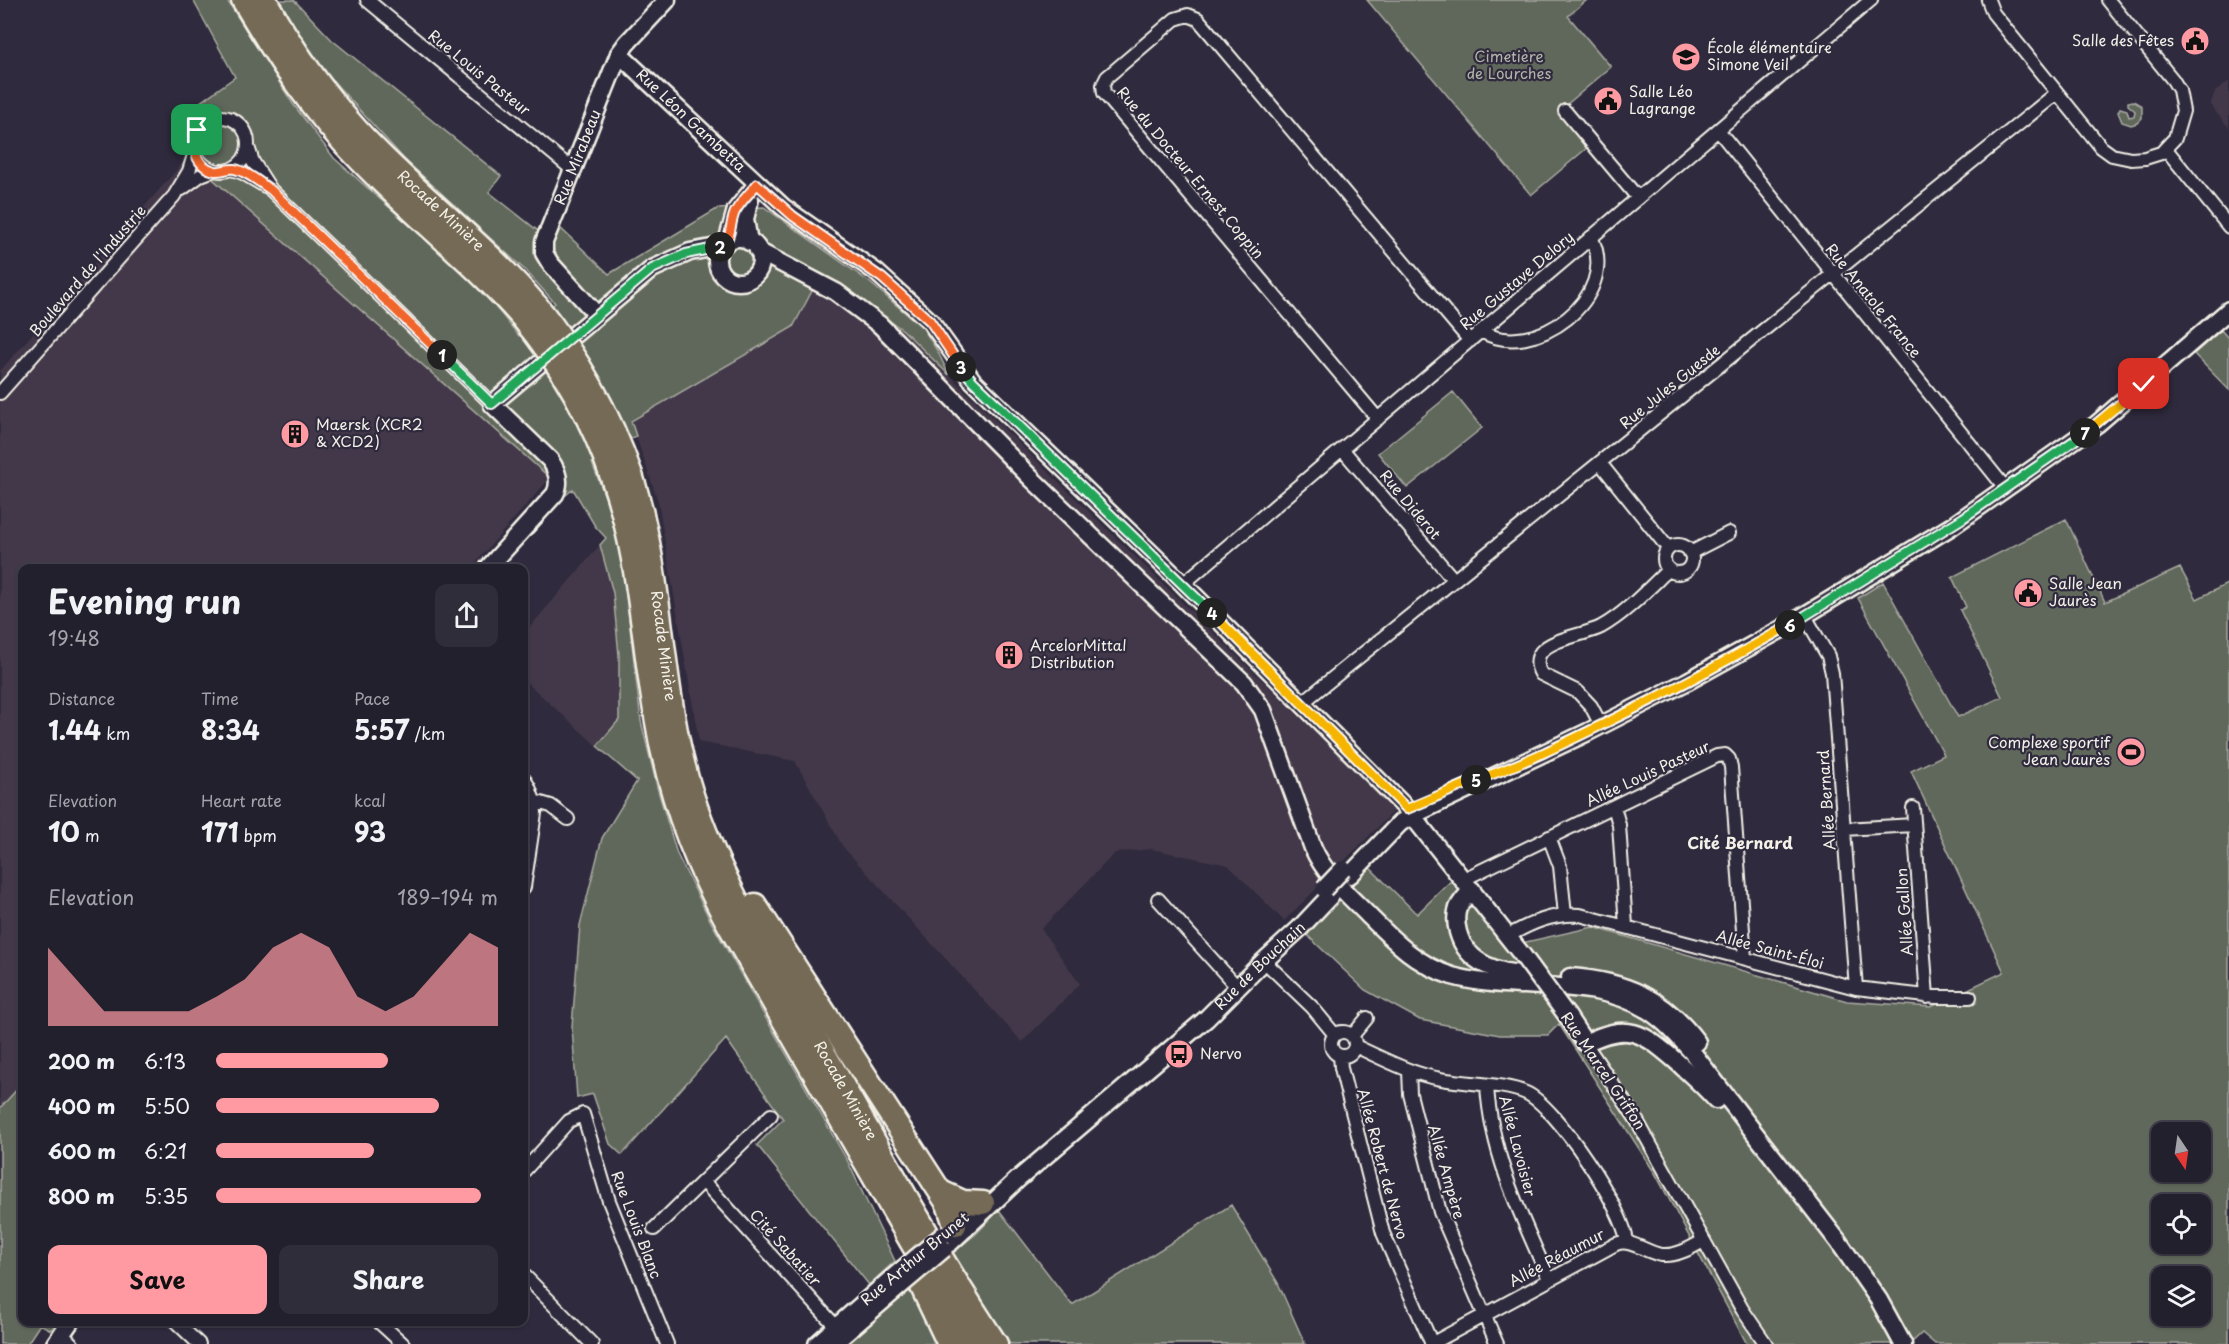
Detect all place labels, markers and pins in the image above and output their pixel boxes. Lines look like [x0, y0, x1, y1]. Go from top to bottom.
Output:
public building icon: Salle des Fêtes [2179, 25, 2211, 57]
place label: Salle des Fêtes [2072, 28, 2174, 51]
place label: École élémentaire Simone Veil [1707, 35, 1832, 75]
school or university icon: École élémentaire Simone Veil [1670, 41, 1702, 73]
place label: Salle Léo Lagrange [1629, 79, 1696, 119]
public building icon: Salle Léo Lagrange [1592, 85, 1624, 117]
pin [171, 104, 222, 155]
pin: 2 [705, 232, 735, 262]
pin: 1 [427, 340, 457, 370]
pin: 3 [946, 352, 976, 382]
pin [2118, 358, 2169, 409]
place label: Maersk (XCR2 & XCD2) [316, 412, 423, 452]
building icon: Maersk (XCR2 & XCD2) [279, 418, 311, 450]
pin: 7 [2070, 418, 2100, 448]
place label: Salle Jean Jaurès [2049, 571, 2122, 611]
public building icon: Salle Jean Jaurès [2012, 577, 2044, 609]
pin: 4 [1197, 598, 1227, 628]
pin: 6 [1775, 610, 1805, 640]
place label: ArcelorMittal Distribution [1030, 633, 1127, 673]
building icon: ArcelorMittal Distribution [993, 639, 1025, 671]
place label: Complexe sportif Jean Jaurès [1988, 730, 2111, 770]
sports icon: Complexe sportif Jean Jaurès [2115, 736, 2147, 768]
pin: 5 [1461, 765, 1491, 795]
bus stop icon: Nervo [1163, 1038, 1195, 1070]
place label: Nervo [1200, 1041, 1242, 1064]

